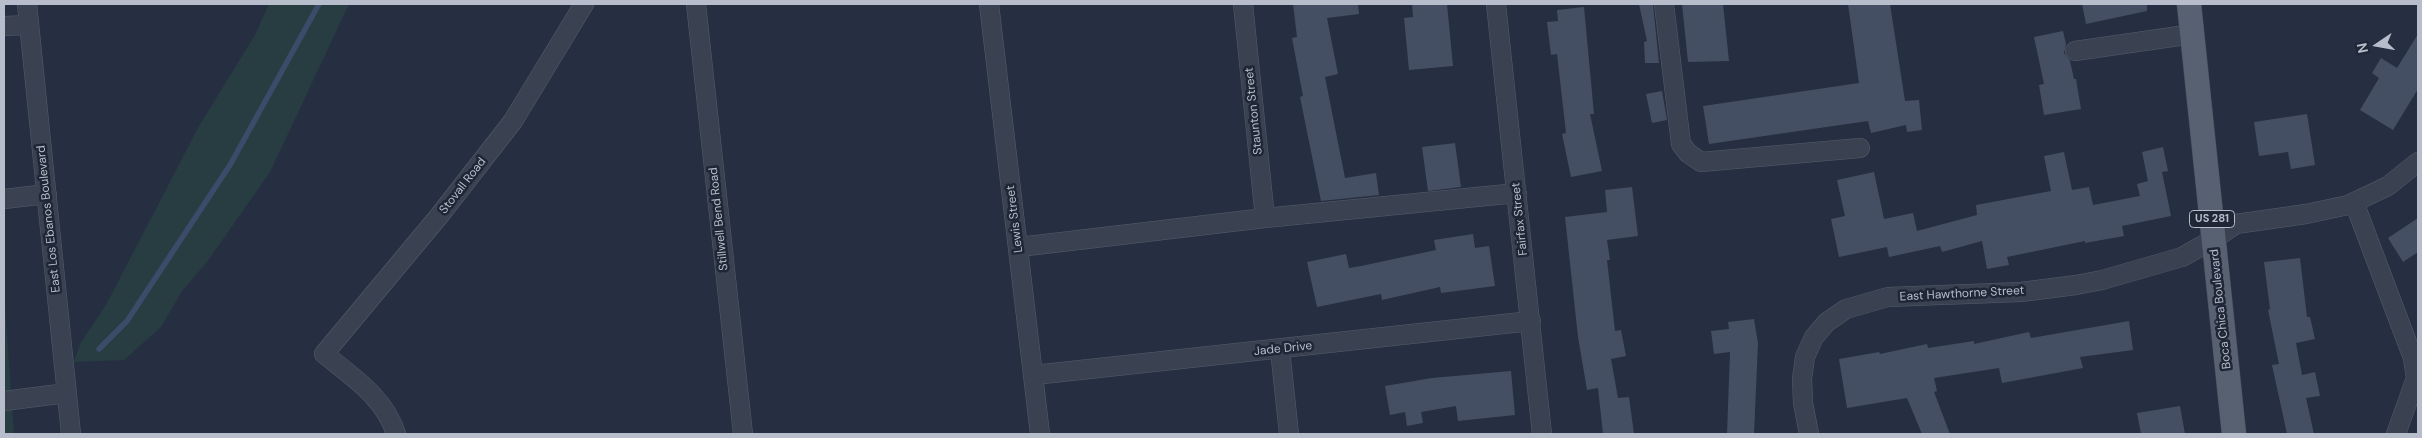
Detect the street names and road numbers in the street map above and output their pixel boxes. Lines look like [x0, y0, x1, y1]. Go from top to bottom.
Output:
street label: Staunton Street [1242, 67, 1266, 155]
street label: East Los Ebanos Boulevard [34, 145, 64, 293]
street label: Stovall Road [437, 155, 489, 217]
street label: Stillwell Bend Road [706, 167, 732, 271]
street label: Fairfax Street [1509, 182, 1531, 256]
street label: Lewis Street [1004, 184, 1026, 254]
road number: US 281 [2190, 210, 2234, 228]
street label: Boca Chica Boulevard [2208, 248, 2234, 370]
street label: East Hawthorne Street [1899, 284, 2025, 304]
street label: Jade Drive [1253, 339, 1313, 359]

